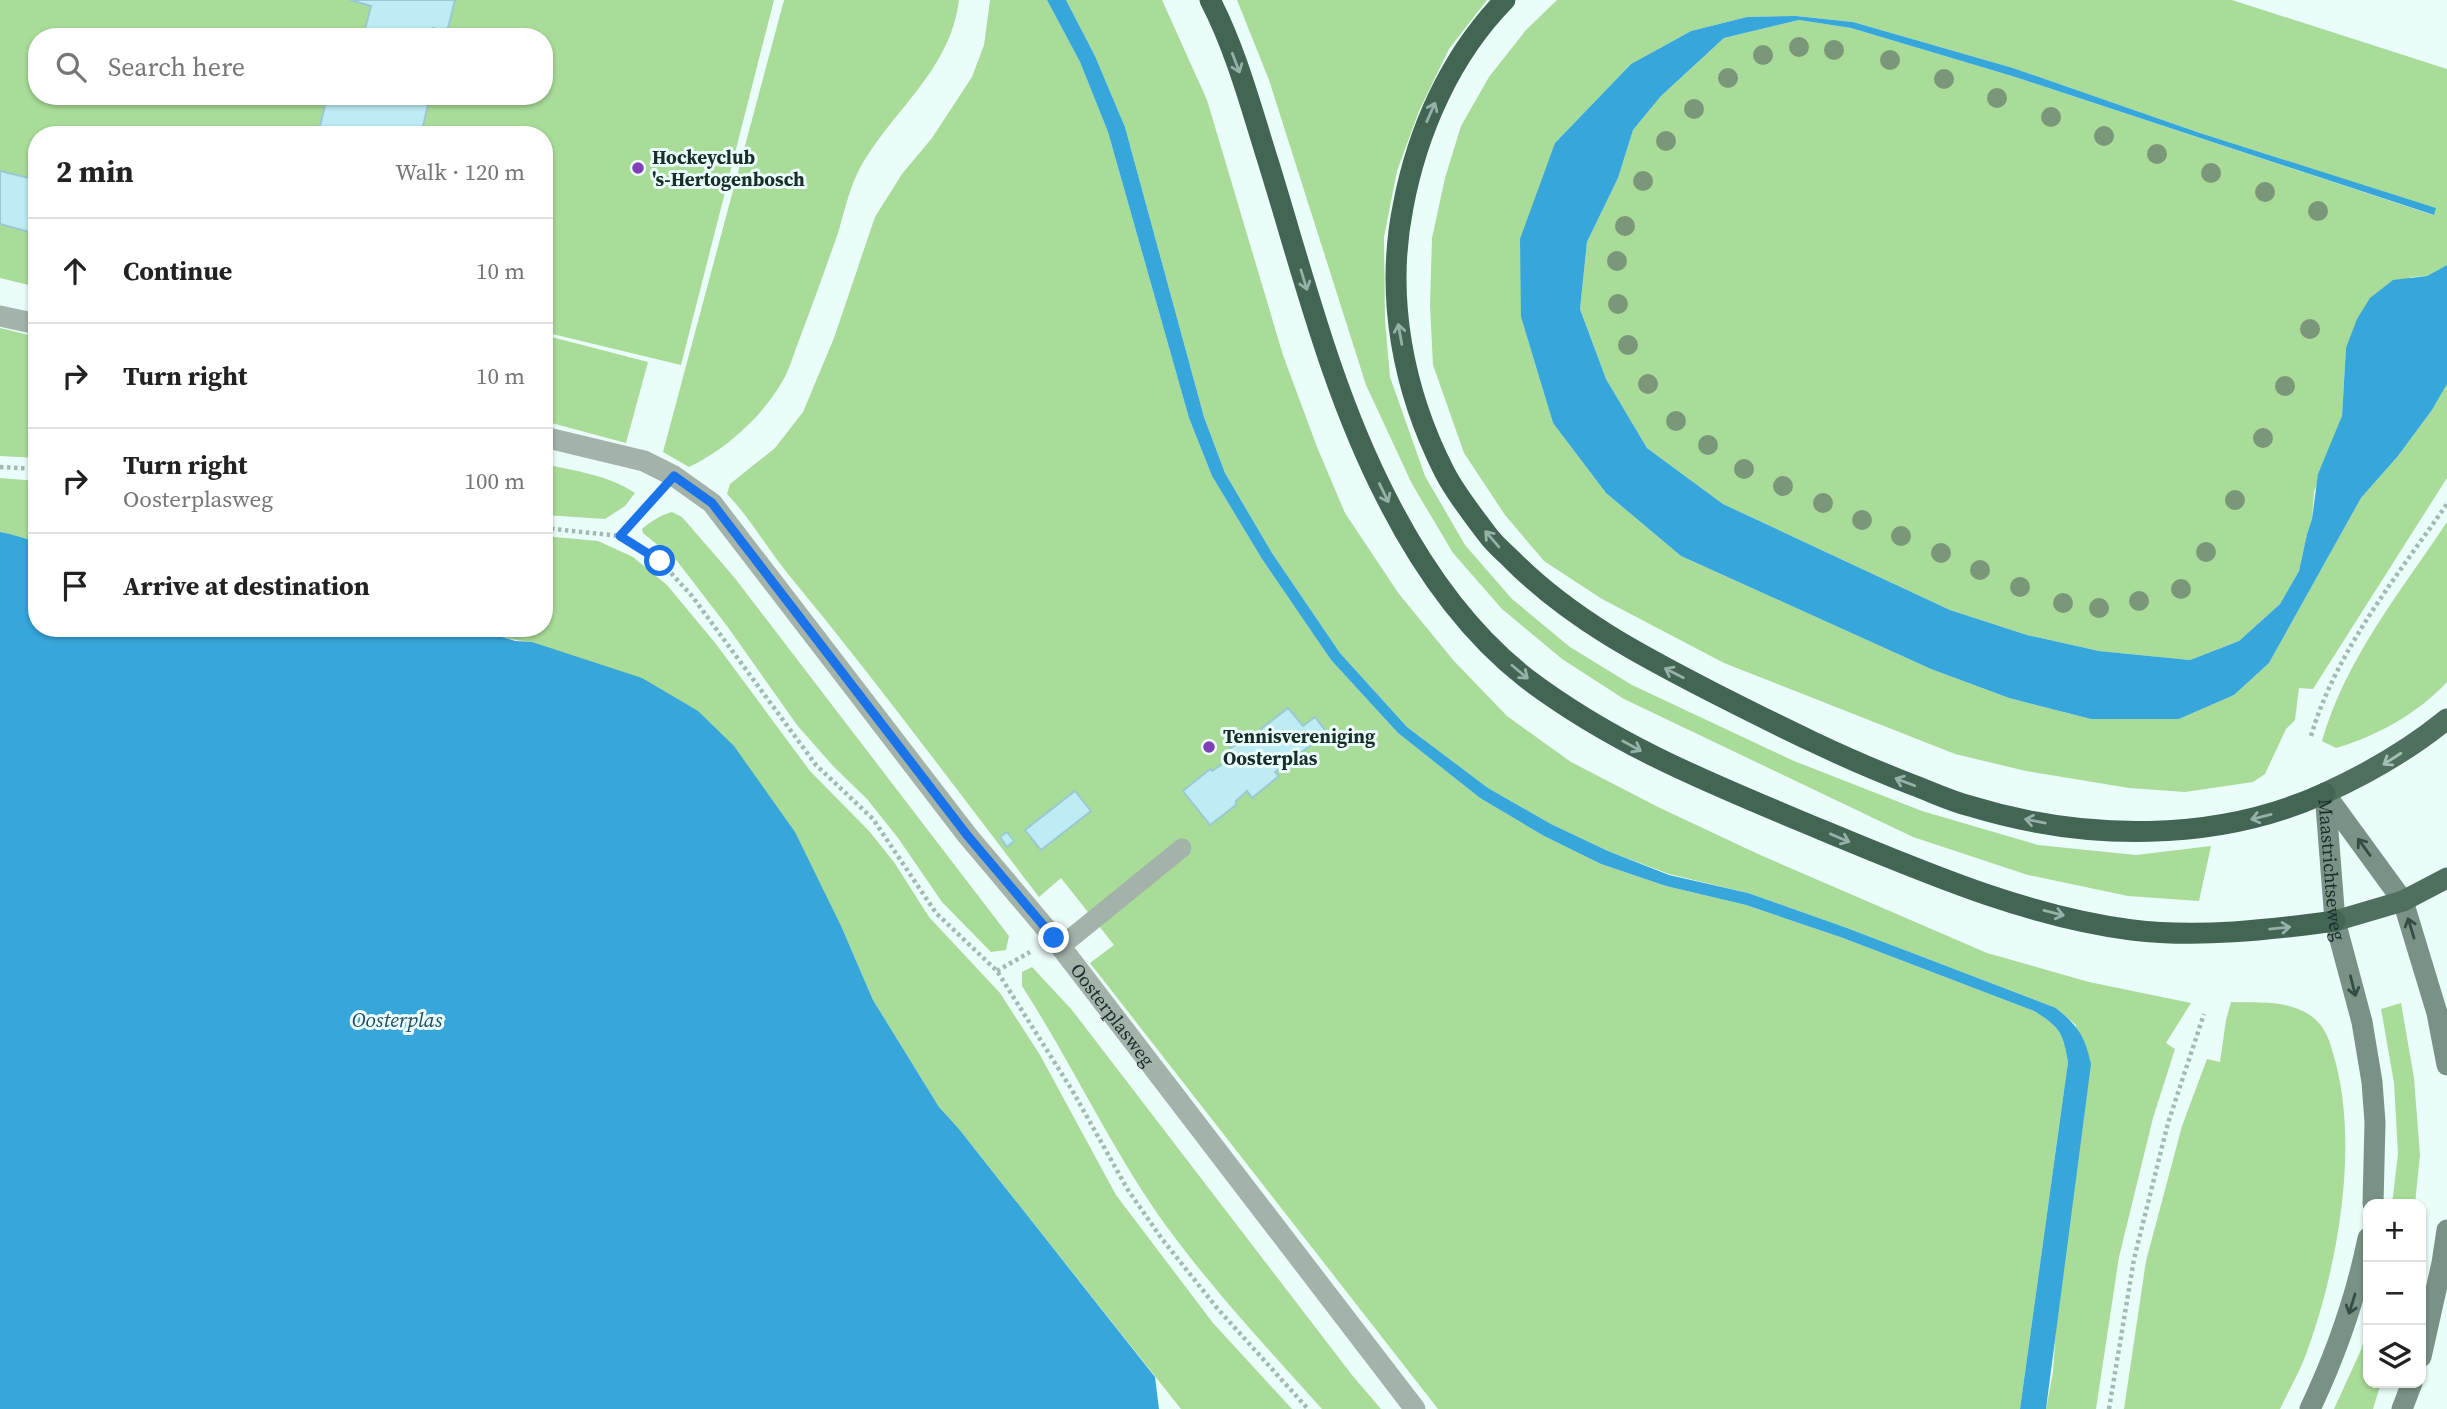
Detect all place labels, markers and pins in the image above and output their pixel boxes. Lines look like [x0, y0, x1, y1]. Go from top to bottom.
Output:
place label: Hockeyclub 's-Hertogenbosch [652, 144, 805, 192]
marker: Hockeyclub 's-Hertogenbosch [630, 160, 646, 176]
place label: Tennisvereniging Oosterplas [1223, 723, 1376, 771]
marker: Tennisvereniging Oosterplas [1201, 739, 1217, 755]

